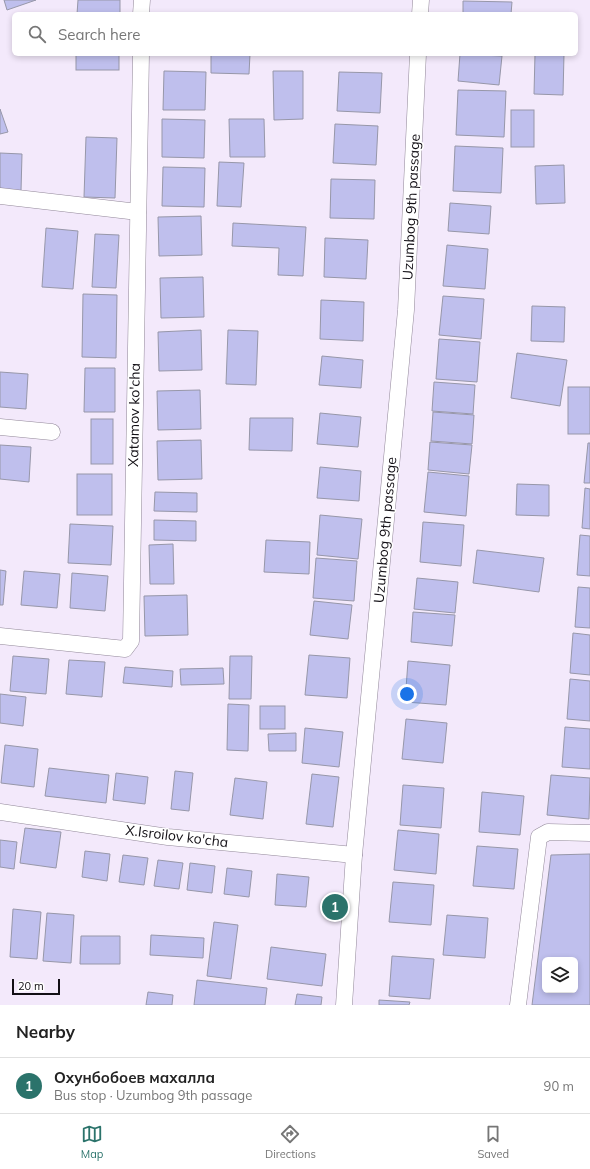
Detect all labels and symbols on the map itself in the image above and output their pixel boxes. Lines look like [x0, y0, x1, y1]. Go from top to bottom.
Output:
street label: Uzumbog 9th passage [398, 133, 424, 281]
street label: Xatamov ko'cha [124, 363, 144, 467]
street label: Uzumbog 9th passage [370, 456, 400, 604]
your location [397, 684, 417, 704]
street label: X.Isroilov ko'cha [125, 821, 229, 851]
pin: 1 [322, 892, 348, 922]
scale bar [12, 977, 60, 996]

